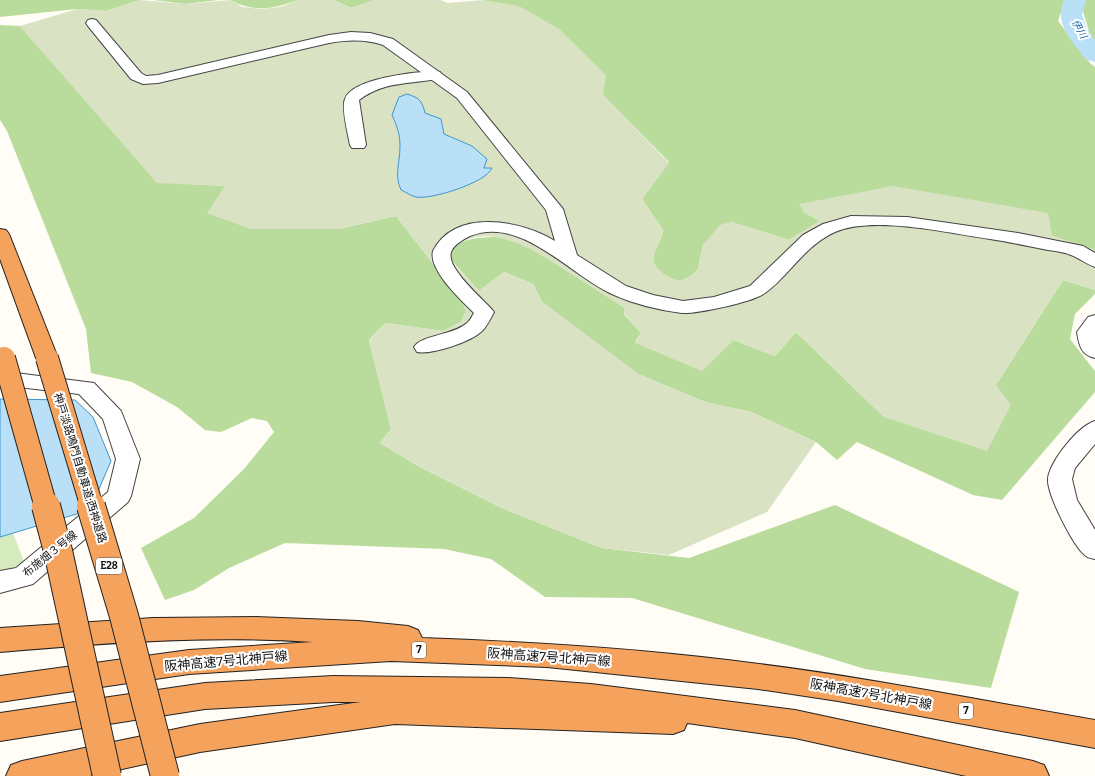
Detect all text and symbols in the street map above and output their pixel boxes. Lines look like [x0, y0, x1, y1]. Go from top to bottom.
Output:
water label: 伊川 [1069, 17, 1090, 42]
street label: 神戸淡路鳴門自動車道;西神道路 [51, 391, 109, 545]
street label: 布施畑３号線 [20, 528, 80, 580]
road number: E28 [96, 558, 122, 574]
road number: 7 [412, 642, 426, 658]
street label: 阪神高速7号北神戸線 [487, 645, 611, 669]
street label: 阪神高速7号北神戸線 [164, 648, 288, 674]
street label: 阪神高速7号北神戸線 [809, 676, 933, 712]
road number: 7 [959, 703, 973, 719]

